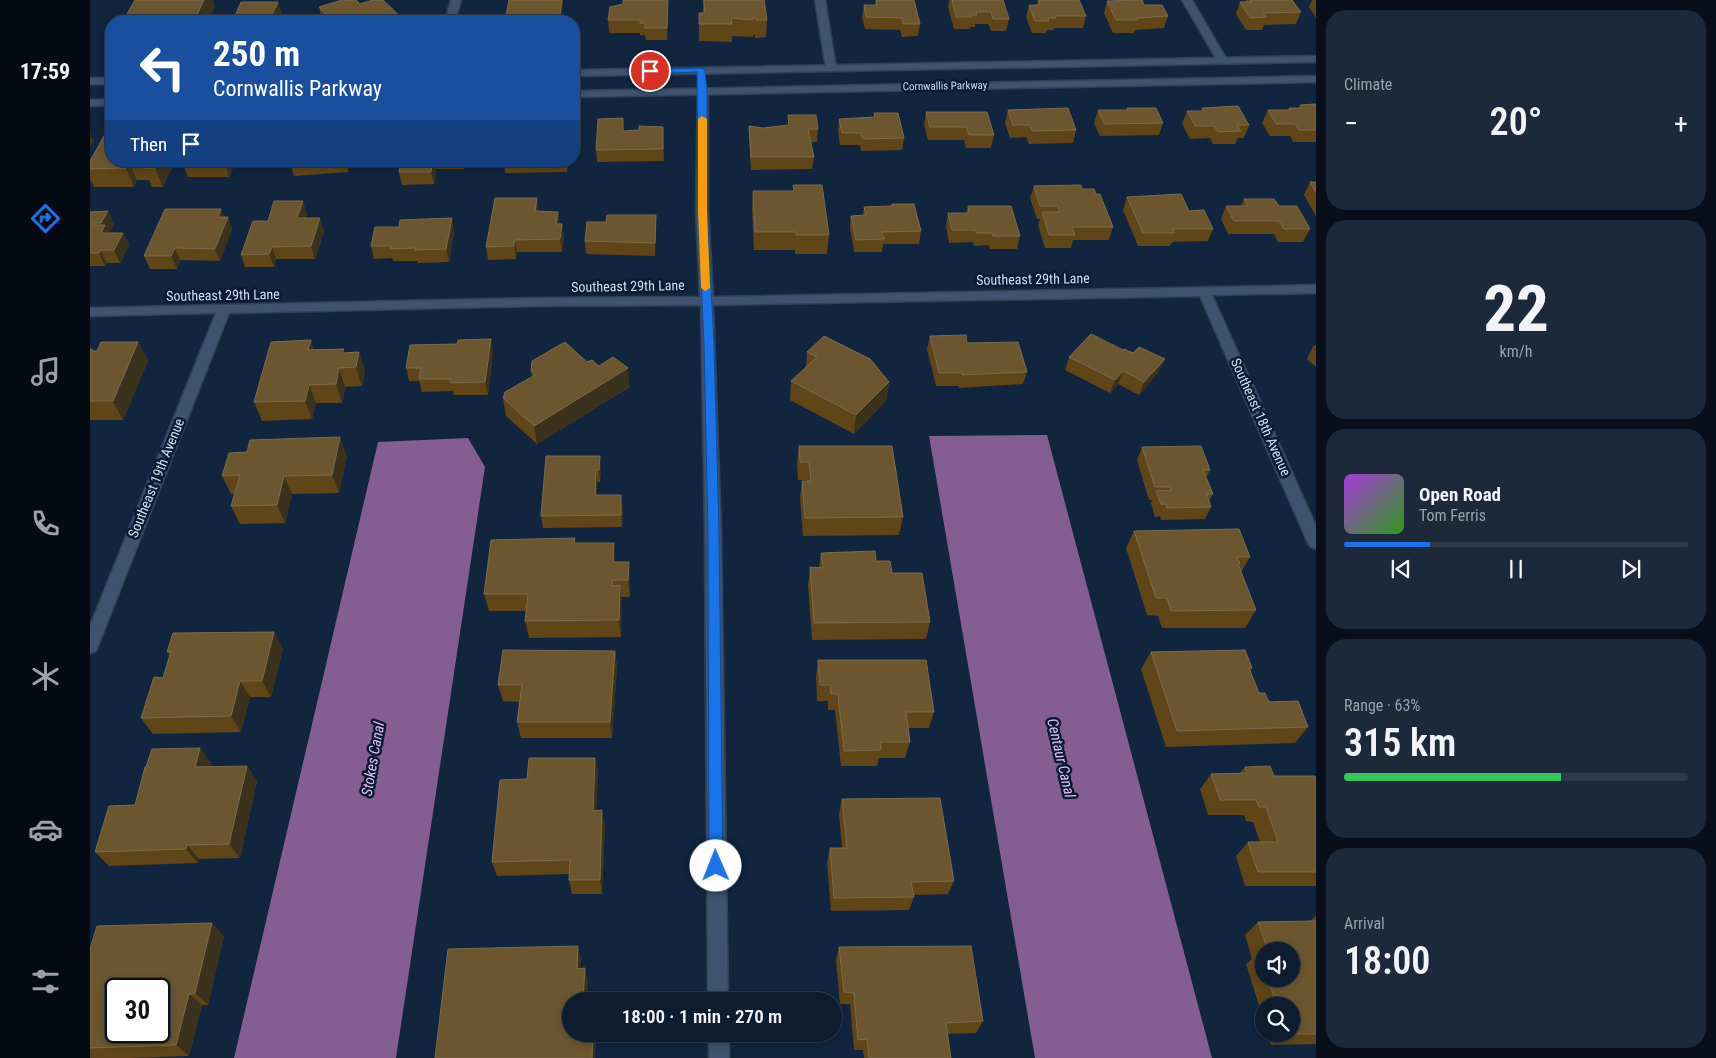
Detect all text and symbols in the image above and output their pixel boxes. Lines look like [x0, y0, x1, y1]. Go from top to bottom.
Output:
text: 250 m [213, 34, 300, 75]
icon: left [130, 35, 195, 100]
pin [629, 50, 671, 92]
icon: arrive [636, 57, 664, 85]
text: 17:59 [20, 59, 70, 84]
text: Climate [1344, 75, 1392, 94]
text: Cornwallis Parkway [213, 76, 382, 101]
street label: Cornwallis Parkway [903, 79, 988, 93]
text: 20° [1490, 100, 1542, 144]
text: − [1344, 107, 1358, 140]
text: + [1674, 107, 1688, 140]
icon: arrive [177, 130, 205, 158]
text: Then [130, 133, 167, 156]
icon: directions [28, 201, 63, 236]
street label: Southeast 29th Lane [976, 270, 1090, 288]
text: 22 [1483, 271, 1549, 347]
street label: Southeast 29th Lane [571, 277, 685, 295]
street label: Southeast 29th Lane [166, 286, 280, 304]
text: km/h [1500, 342, 1532, 361]
icon: music [28, 354, 63, 389]
street label: Southeast 18th Avenue [1228, 356, 1294, 479]
street label: Southeast 19th Avenue [125, 416, 187, 540]
text: Open Road [1419, 483, 1501, 506]
icon: phone [28, 506, 63, 541]
text: Tom Ferris [1419, 506, 1486, 525]
icon: previous [1387, 555, 1415, 583]
icon: pause [1502, 555, 1530, 583]
icon: next [1617, 555, 1645, 583]
icon: climate [28, 659, 63, 694]
text: Range · 63% [1344, 696, 1420, 715]
water label: Centaur Canal [1043, 717, 1079, 800]
water label: Stokes Canal [358, 720, 388, 797]
text: 315 km [1344, 721, 1456, 765]
icon: car [28, 812, 63, 847]
position arrow [689, 839, 741, 891]
text: Arrival [1344, 914, 1385, 933]
text: 18:00 [1344, 939, 1430, 983]
map controls [1255, 942, 1300, 1042]
button: sound [1255, 942, 1300, 987]
icon: filters [28, 964, 63, 999]
speed limit sign: 30 [105, 978, 170, 1043]
button: search [1255, 997, 1300, 1042]
text: 18:00 · 1 min · 270 m [622, 1005, 782, 1028]

